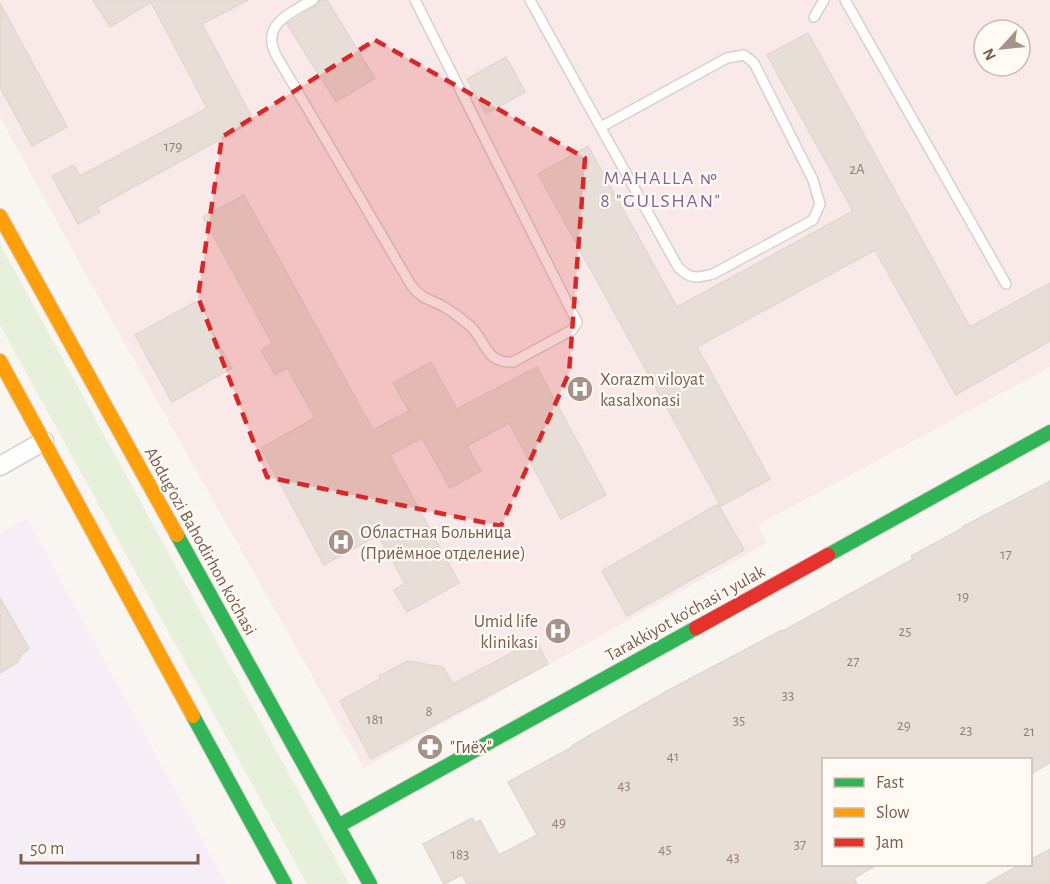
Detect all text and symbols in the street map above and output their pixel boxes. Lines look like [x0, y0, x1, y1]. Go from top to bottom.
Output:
north arrow [972, 18, 1032, 78]
text: N [980, 46, 999, 63]
house number: 179 [164, 139, 182, 154]
house number: 2A [849, 162, 865, 177]
district label: MAHALLA № 8 "GULSHAN" [600, 168, 722, 211]
place label: Xorazm viloyat kasalxonasi [600, 371, 704, 410]
hospital icon: Xorazm viloyat kasalxonasi [565, 374, 595, 404]
street label: Abdug’ozi Bahodirhon ko’chasi [141, 444, 259, 639]
place label: Областная Больница (Приёмное отделение) [360, 523, 526, 563]
hospital icon: Областная Больница (Приёмное отделение) [326, 527, 356, 557]
house number: 17 [1000, 547, 1012, 562]
street label: Tarakkiyot ko'chasi 1 yulak [603, 562, 769, 665]
house number: 19 [957, 589, 969, 604]
place label: Umid life klinikasi [474, 613, 538, 652]
hospital icon: Umid life klinikasi [543, 616, 573, 646]
house number: 25 [898, 624, 912, 639]
house number: 27 [846, 654, 860, 669]
house number: 33 [782, 688, 794, 703]
house number: 8 [425, 704, 433, 719]
house number: 181 [366, 712, 384, 727]
house number: 35 [733, 713, 745, 728]
house number: 29 [897, 718, 911, 733]
house number: 23 [959, 723, 973, 738]
house number: 21 [1023, 724, 1035, 739]
pharmacy icon: "Гиёх" [415, 732, 445, 762]
place label: "Гиёх" [450, 739, 492, 757]
house number: 41 [667, 749, 679, 764]
legend [822, 758, 1032, 866]
text: Fast [876, 774, 904, 792]
house number: 43 [617, 778, 631, 793]
text: Slow [876, 804, 909, 822]
house number: 49 [552, 815, 566, 830]
scale bar [21, 827, 198, 865]
text: Jam [876, 834, 904, 852]
house number: 37 [794, 837, 806, 852]
text: 50 m [30, 840, 64, 858]
house number: 45 [658, 842, 672, 857]
house number: 183 [451, 847, 469, 862]
house number: 43 [726, 850, 740, 865]

